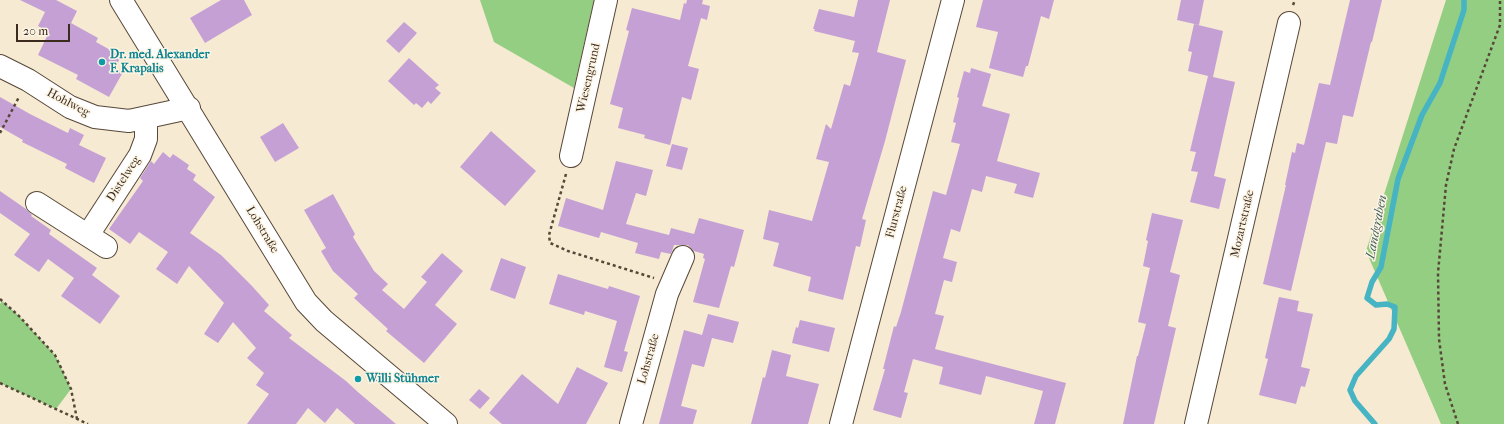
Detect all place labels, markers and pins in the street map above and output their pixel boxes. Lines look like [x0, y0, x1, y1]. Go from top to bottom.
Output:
place label: Dr. med. Alexander F. Krapalis [110, 48, 209, 76]
marker: Dr. med. Alexander F. Krapalis [97, 57, 107, 67]
place label: Willi Stühmer [366, 372, 439, 386]
marker: Willi Stühmer [353, 374, 363, 384]

